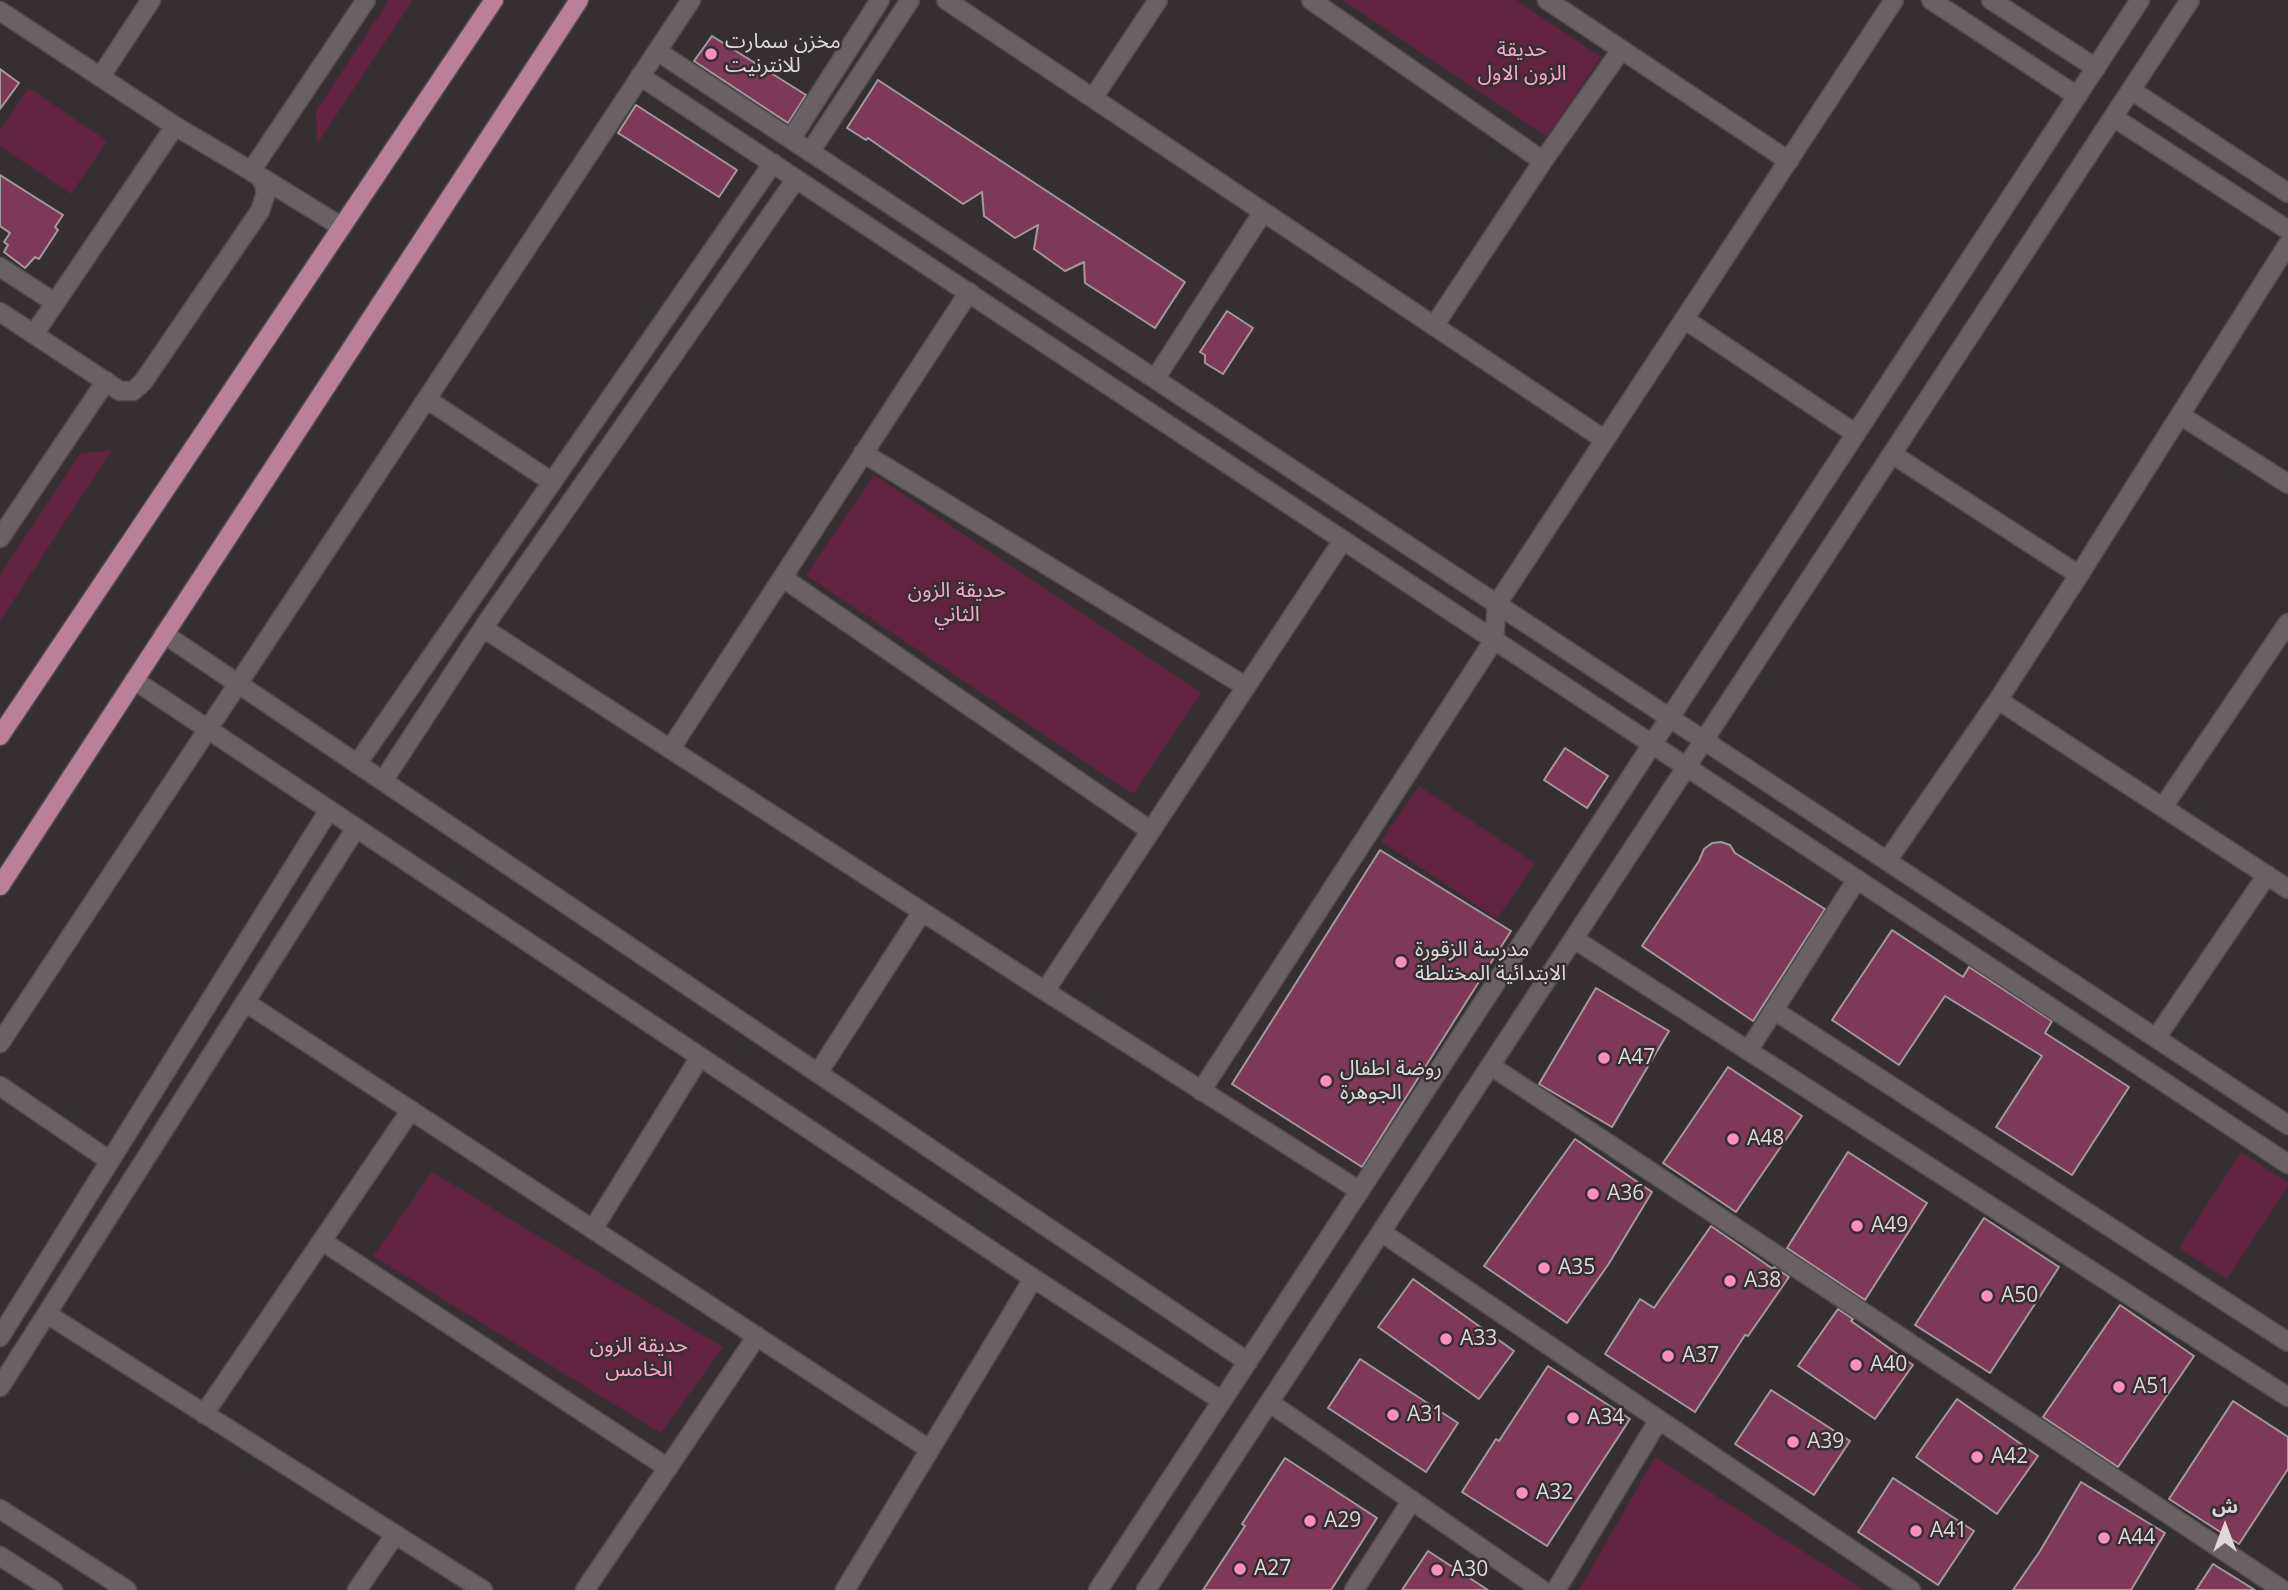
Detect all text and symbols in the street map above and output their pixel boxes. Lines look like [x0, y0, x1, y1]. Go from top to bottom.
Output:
place label: مخزن سمارت للانترنيت [725, 29, 841, 79]
park label: حديقة الزون الاول [1477, 37, 1567, 87]
marker: مخزن سمارت للانترنيت [703, 46, 719, 62]
park label: حديقة الزون الثاني [908, 578, 1006, 628]
place label: مدرسة الزقورة الابتدائية المختلطة [1415, 937, 1566, 987]
marker: مدرسة الزقورة الابتدائية المختلطة [1393, 954, 1409, 970]
place label: A47 [1618, 1045, 1655, 1071]
marker: A47 [1596, 1050, 1612, 1066]
place label: روضة اطفال الجوهرة [1340, 1056, 1442, 1106]
marker: روضة اطفال الجوهرة [1318, 1073, 1334, 1089]
place label: A48 [1747, 1126, 1784, 1152]
marker: A48 [1725, 1131, 1741, 1147]
place label: A36 [1607, 1181, 1644, 1207]
marker: A36 [1585, 1186, 1601, 1202]
place label: A49 [1871, 1213, 1908, 1239]
marker: A49 [1849, 1218, 1865, 1234]
place label: A35 [1558, 1255, 1595, 1281]
marker: A35 [1536, 1260, 1552, 1276]
place label: A38 [1744, 1268, 1781, 1294]
marker: A38 [1722, 1273, 1738, 1289]
place label: A50 [2001, 1283, 2038, 1309]
marker: A50 [1979, 1288, 1995, 1304]
place label: A33 [1460, 1326, 1497, 1352]
marker: A33 [1438, 1331, 1454, 1347]
park label: حديقة الزون الخامس [590, 1333, 688, 1383]
place label: A37 [1682, 1343, 1719, 1369]
marker: A37 [1660, 1348, 1676, 1364]
place label: A40 [1870, 1352, 1907, 1378]
marker: A40 [1848, 1357, 1864, 1373]
place label: A51 [2133, 1374, 2170, 1400]
marker: A51 [2111, 1379, 2127, 1395]
place label: A31 [1407, 1402, 1444, 1428]
place label: A34 [1587, 1405, 1624, 1431]
marker: A31 [1385, 1407, 1401, 1423]
marker: A34 [1565, 1410, 1581, 1426]
place label: A39 [1807, 1429, 1844, 1455]
marker: A39 [1785, 1434, 1801, 1450]
place label: A42 [1991, 1444, 2028, 1470]
marker: A42 [1969, 1449, 1985, 1465]
place label: A32 [1536, 1480, 1573, 1506]
marker: A32 [1514, 1485, 1530, 1501]
north arrow [2190, 1492, 2260, 1562]
text: ش [2212, 1493, 2238, 1519]
place label: A29 [1324, 1508, 1361, 1534]
marker: A29 [1302, 1513, 1318, 1529]
place label: A41 [1930, 1518, 1967, 1544]
marker: A41 [1908, 1523, 1924, 1539]
place label: A44 [2118, 1525, 2155, 1551]
marker: A44 [2096, 1530, 2112, 1546]
place label: A27 [1254, 1556, 1291, 1582]
place label: A30 [1451, 1557, 1488, 1583]
marker: A27 [1232, 1561, 1248, 1577]
marker: A30 [1429, 1562, 1445, 1578]

